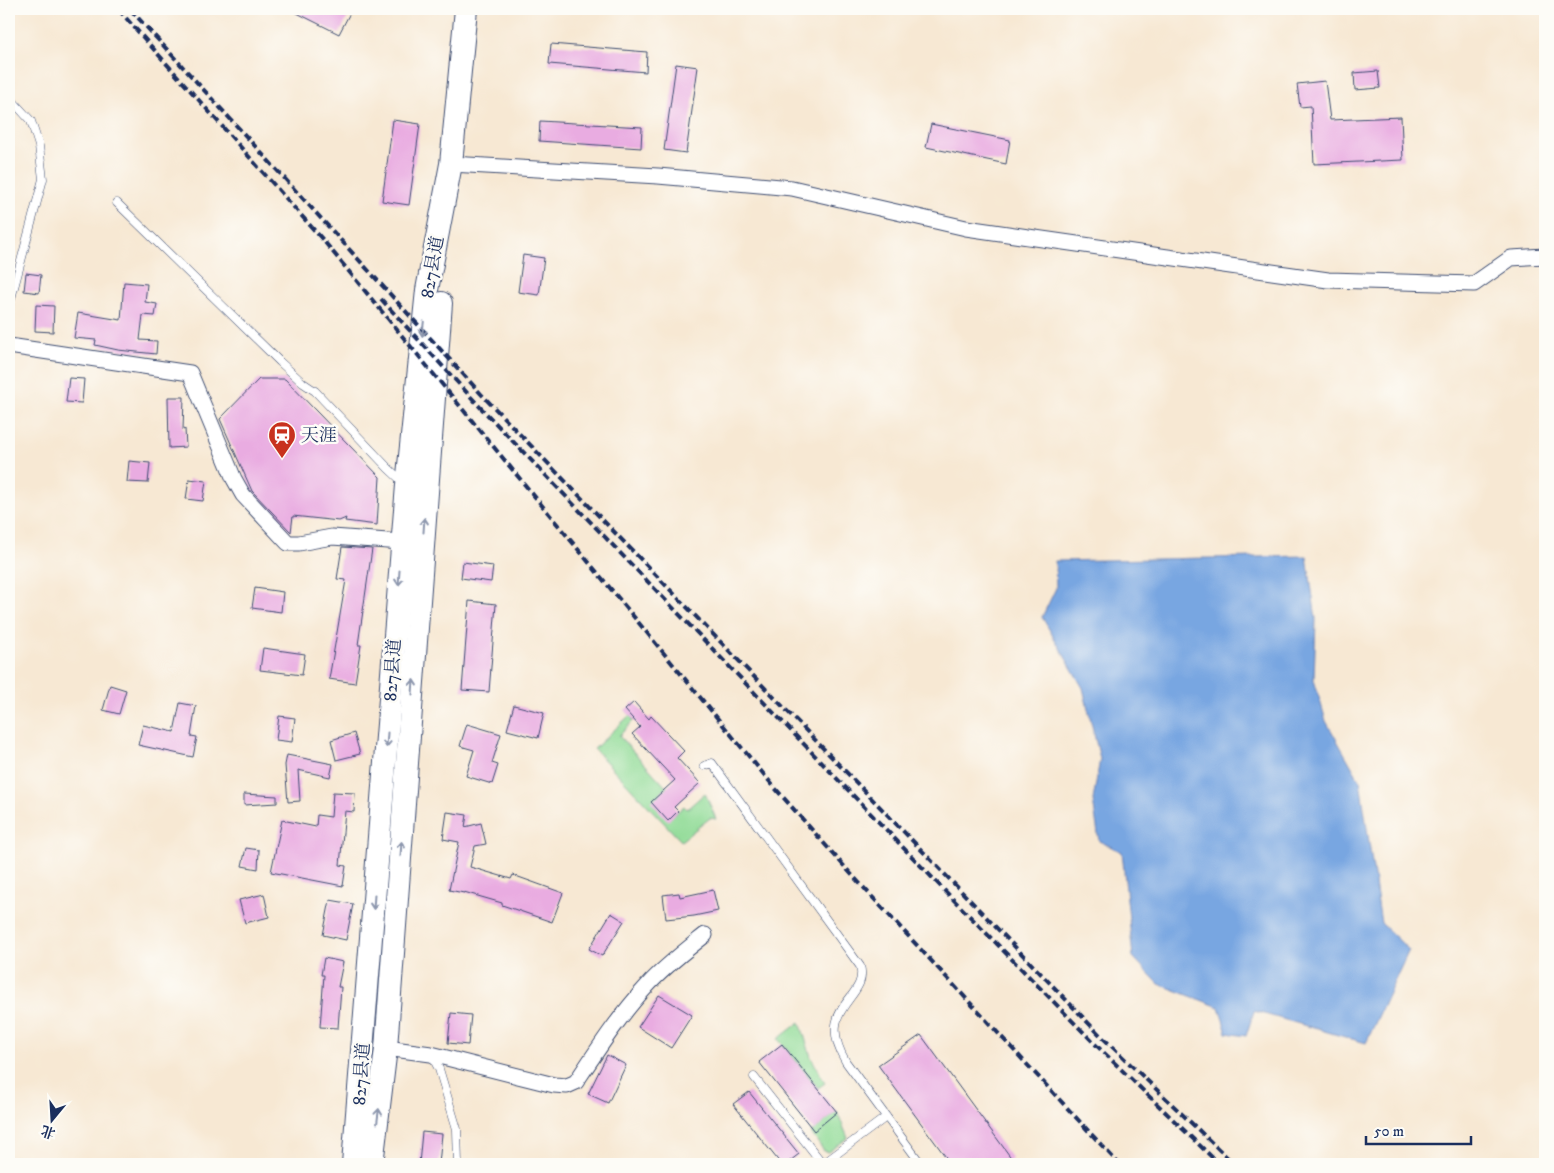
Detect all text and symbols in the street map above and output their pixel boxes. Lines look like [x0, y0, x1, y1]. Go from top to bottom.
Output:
street label: 827县道 [417, 234, 449, 300]
one-way arrow [418, 321, 428, 337]
station icon: 天涯 [267, 420, 297, 459]
place label: 天涯 [301, 425, 337, 447]
one-way arrow [420, 518, 429, 534]
one-way arrow [395, 570, 404, 586]
street label: 827县道 [380, 638, 406, 702]
one-way arrow [408, 680, 417, 696]
one-way arrow [382, 732, 391, 748]
one-way arrow [396, 842, 405, 858]
one-way arrow [369, 894, 379, 910]
street label: 827县道 [349, 1042, 375, 1106]
north arrow [28, 1096, 78, 1146]
one-way arrow [373, 1108, 383, 1124]
scale bar [1366, 1113, 1472, 1145]
text: 北 [39, 1121, 58, 1142]
text: 50 m [1374, 1122, 1404, 1141]

